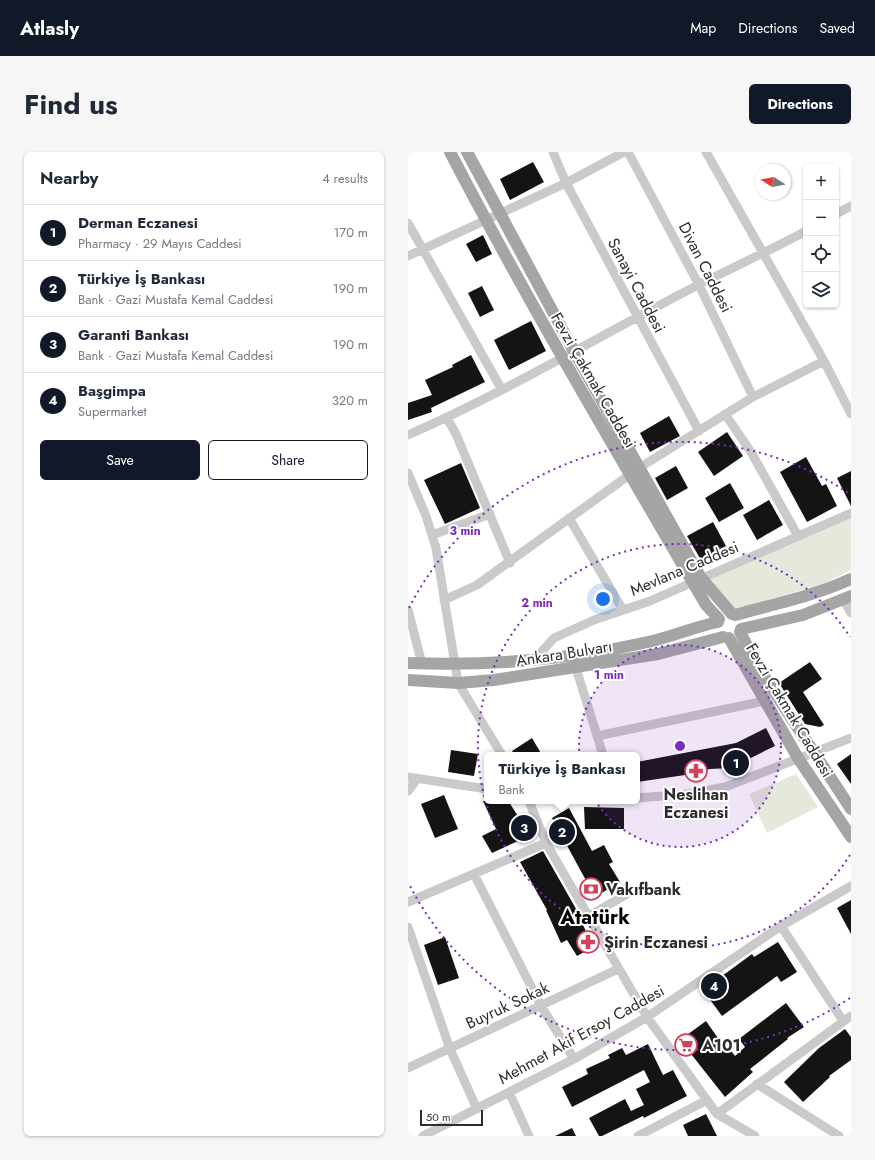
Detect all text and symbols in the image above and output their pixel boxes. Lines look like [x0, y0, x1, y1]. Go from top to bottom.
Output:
text: Atlasly [20, 15, 79, 42]
text: Map [690, 18, 716, 38]
text: Directions [738, 18, 798, 38]
text: Saved [820, 18, 855, 38]
text: Find us [24, 84, 118, 125]
button: Directions [749, 84, 851, 124]
north arrow [755, 164, 791, 200]
map controls [803, 164, 839, 308]
button: + [803, 164, 839, 200]
text: Nearby [40, 166, 98, 190]
text: 4 results [322, 169, 368, 188]
button: − [803, 200, 839, 236]
text: Derman Eczanesi [78, 212, 198, 234]
street label: Divan Caddesi [673, 218, 738, 316]
text: 1 [50, 223, 56, 242]
text: 170 m [333, 223, 368, 242]
text: Pharmacy · 29 Mayıs Caddesi [78, 234, 242, 253]
street label: Sanayi Caddesi [602, 234, 671, 337]
button: locate [803, 236, 839, 272]
text: Türkiye İş Bankası [78, 268, 205, 290]
button: layers [803, 272, 839, 308]
text: 2 [49, 279, 57, 298]
text: 190 m [333, 279, 368, 298]
text: Bank · Gazi Mustafa Kemal Caddesi [78, 290, 273, 309]
street label: Fevzi Çakmak Caddesi [545, 308, 642, 452]
text: Garanti Bankası [78, 324, 189, 346]
text: 3 [49, 335, 57, 354]
text: 190 m [333, 335, 368, 354]
text: Bank · Gazi Mustafa Kemal Caddesi [78, 346, 273, 365]
text: Başgimpa [78, 380, 146, 402]
text: 4 [48, 391, 58, 410]
text: 320 m [332, 391, 368, 410]
text: Supermarket [78, 402, 147, 421]
button: Save [40, 440, 200, 480]
button: Share [208, 440, 368, 480]
text: 3 min [449, 522, 481, 540]
street label: Mevlana Caddesi [626, 535, 742, 602]
your location [593, 589, 613, 609]
text: 2 min [521, 594, 553, 612]
street label: Ankara Bulvarı [514, 635, 614, 672]
street label: Fevzi Çakmak Caddesi [740, 639, 839, 782]
text: 1 min [594, 666, 624, 684]
centre of rings [673, 739, 687, 753]
pin: 1 [723, 748, 749, 778]
popup [484, 752, 640, 804]
text: Türkiye İş Bankası [498, 758, 626, 780]
pharmacy icon: Neslihan Eczanesi [683, 758, 709, 784]
text: Bank [498, 780, 524, 799]
place label: Neslihan Eczanesi [664, 783, 728, 824]
pin: 3 [511, 813, 537, 843]
pin: 2 [549, 817, 575, 847]
bank icon: Vakıfbank [578, 876, 604, 902]
place label: Vakıfbank [605, 878, 682, 901]
district label: Atatürk [559, 903, 630, 932]
pharmacy icon: Şirin Eczanesi [575, 929, 601, 955]
place label: Şirin Eczanesi [604, 931, 708, 954]
pin: 4 [701, 971, 727, 1001]
street label: Buyruk Sokak [462, 976, 553, 1035]
street label: Mehmet Akif Ersoy Caddesi [494, 979, 669, 1090]
supermarket icon: A101 [673, 1032, 699, 1058]
place label: A101 [701, 1034, 741, 1057]
scale bar [420, 1108, 483, 1127]
text: 50 m [426, 1109, 451, 1125]

